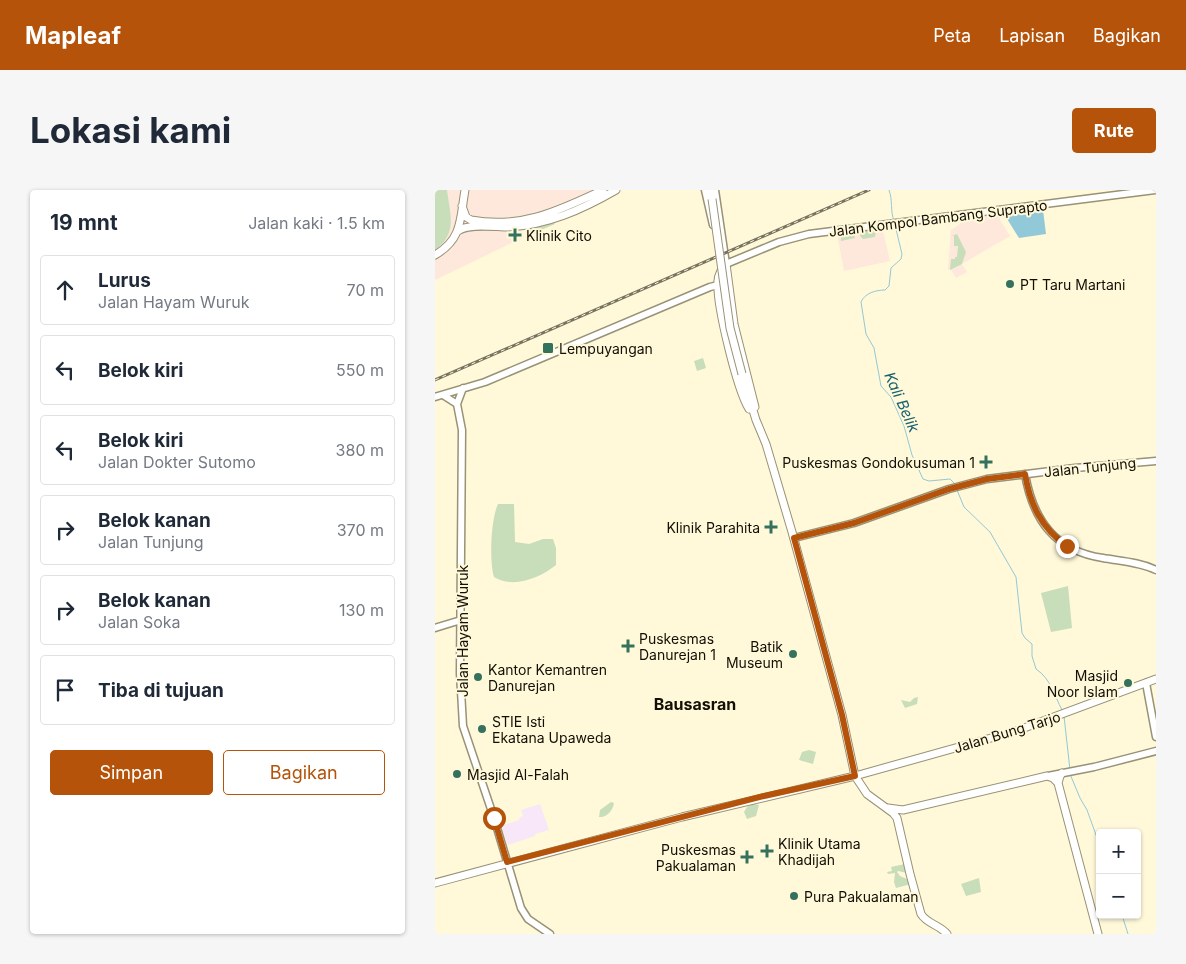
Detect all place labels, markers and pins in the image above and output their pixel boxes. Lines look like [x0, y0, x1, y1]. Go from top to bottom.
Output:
place label: Klinik Cito [526, 227, 592, 244]
marker: Klinik Cito [508, 228, 522, 242]
place label: PT Taru Martani [1020, 276, 1125, 293]
marker: PT Taru Martani [1004, 278, 1016, 290]
place label: Lempuyangan [559, 340, 653, 357]
marker: Lempuyangan [541, 341, 555, 355]
place label: Puskesmas Gondokusuman 1 [782, 454, 975, 471]
marker: Puskesmas Gondokusuman 1 [979, 455, 993, 469]
place label: Klinik Parahita [666, 519, 760, 536]
marker: Klinik Parahita [764, 520, 778, 534]
place label: Puskesmas Danurejan 1 [639, 630, 716, 663]
place label: Batik Museum [726, 638, 783, 671]
marker: Puskesmas Danurejan 1 [621, 639, 635, 653]
marker: Batik Museum [787, 648, 799, 660]
place label: Kantor Kemantren Danurejan [488, 661, 607, 694]
place label: Masjid Noor Islam [1047, 667, 1118, 700]
marker: Kantor Kemantren Danurejan [472, 671, 484, 683]
marker: Masjid Noor Islam [1122, 677, 1134, 689]
place label: STIE Isti Ekatana Upaweda [492, 713, 611, 746]
marker: STIE Isti Ekatana Upaweda [476, 723, 488, 735]
place label: Masjid Al-Falah [467, 766, 569, 783]
marker: Masjid Al-Falah [451, 768, 463, 780]
place label: Klinik Utama Khadijah [778, 835, 861, 868]
place label: Puskesmas Pakualaman [656, 841, 736, 874]
marker: Klinik Utama Khadijah [760, 844, 774, 858]
marker: Puskesmas Pakualaman [740, 850, 754, 864]
place label: Pura Pakualaman [804, 888, 919, 905]
marker: Pura Pakualaman [788, 890, 800, 902]

